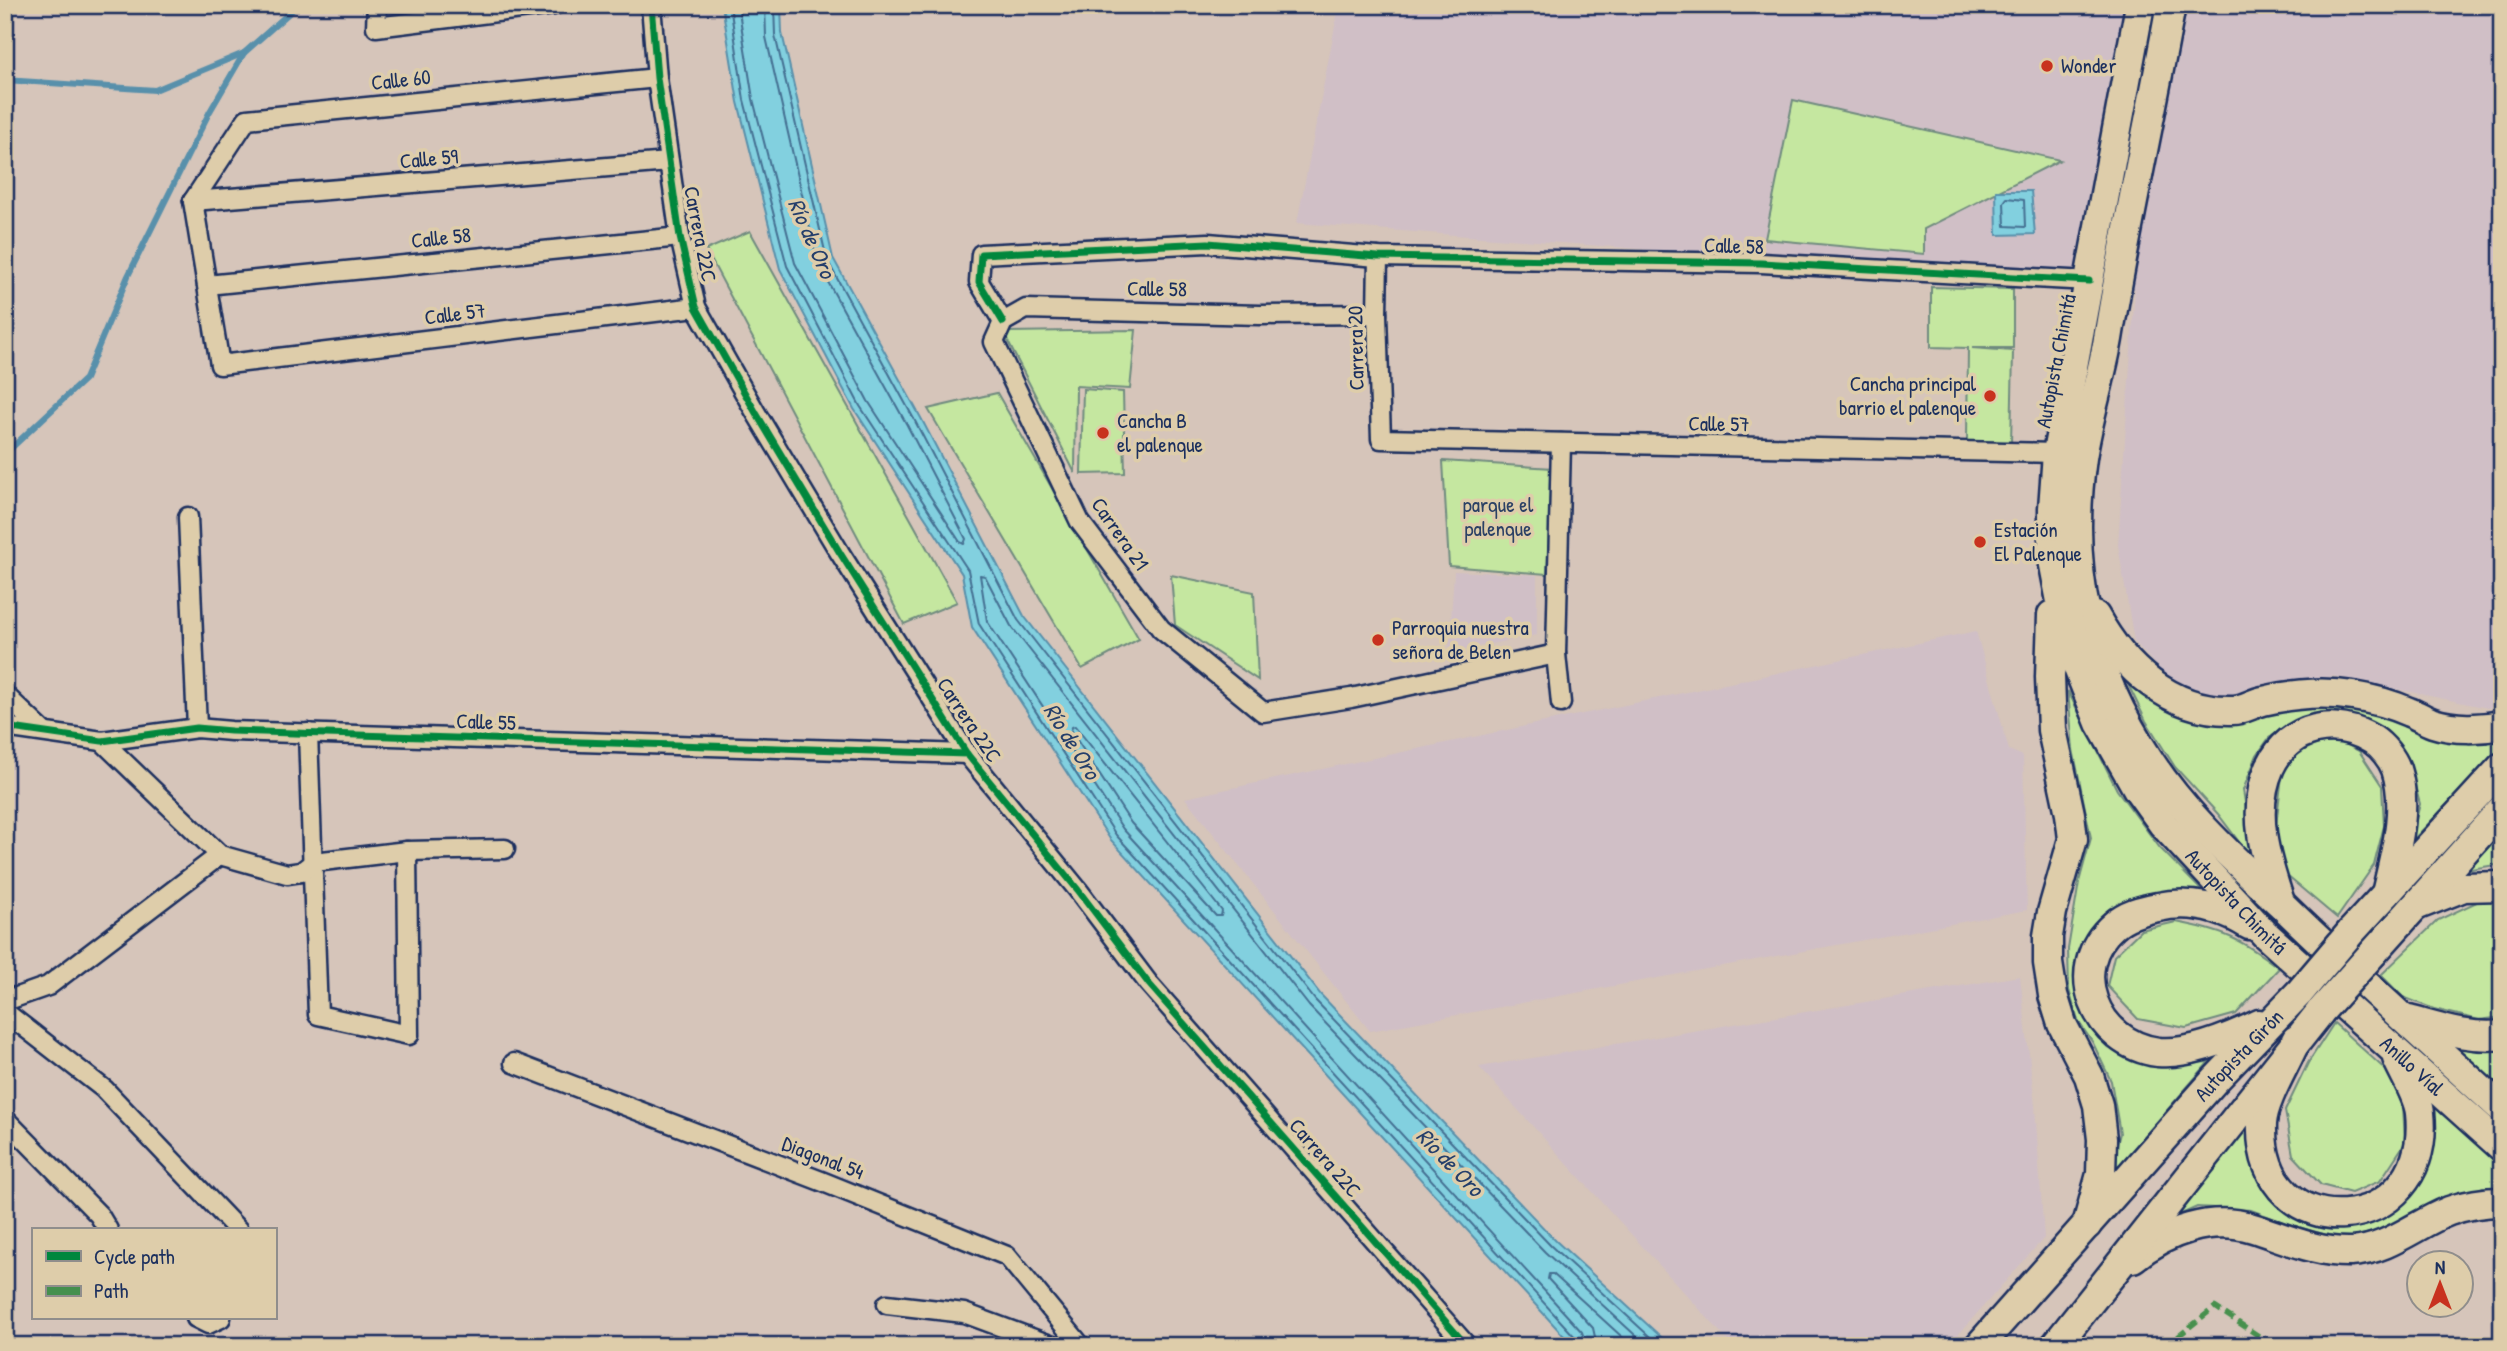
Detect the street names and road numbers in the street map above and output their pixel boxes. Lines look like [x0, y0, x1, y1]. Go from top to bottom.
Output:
street label: Calle 60 [370, 62, 432, 97]
street label: Calle 59 [399, 141, 460, 175]
street label: Carrera 22C [677, 184, 724, 284]
street label: Calle 58 [410, 220, 472, 255]
street label: Calle 58 [1704, 230, 1764, 261]
street label: Calle 58 [1127, 273, 1187, 304]
street label: Autopista Chimitá [2028, 291, 2083, 430]
street label: Calle 57 [423, 295, 487, 332]
street label: Carrera 20 [1340, 305, 1371, 391]
street label: Calle 57 [1688, 408, 1750, 439]
street label: Carrera 21 [1085, 491, 1156, 576]
street label: Carrera 22C [930, 672, 1008, 768]
street label: Calle 55 [456, 706, 516, 737]
street label: Autopista Chimitá [2179, 842, 2293, 961]
street label: Autopista Girón [2188, 1003, 2290, 1107]
street label: Anillo Víal [2374, 1029, 2451, 1103]
street label: Carrera 22C [1283, 1112, 1368, 1204]
street label: Diagonal 54 [778, 1129, 868, 1186]

